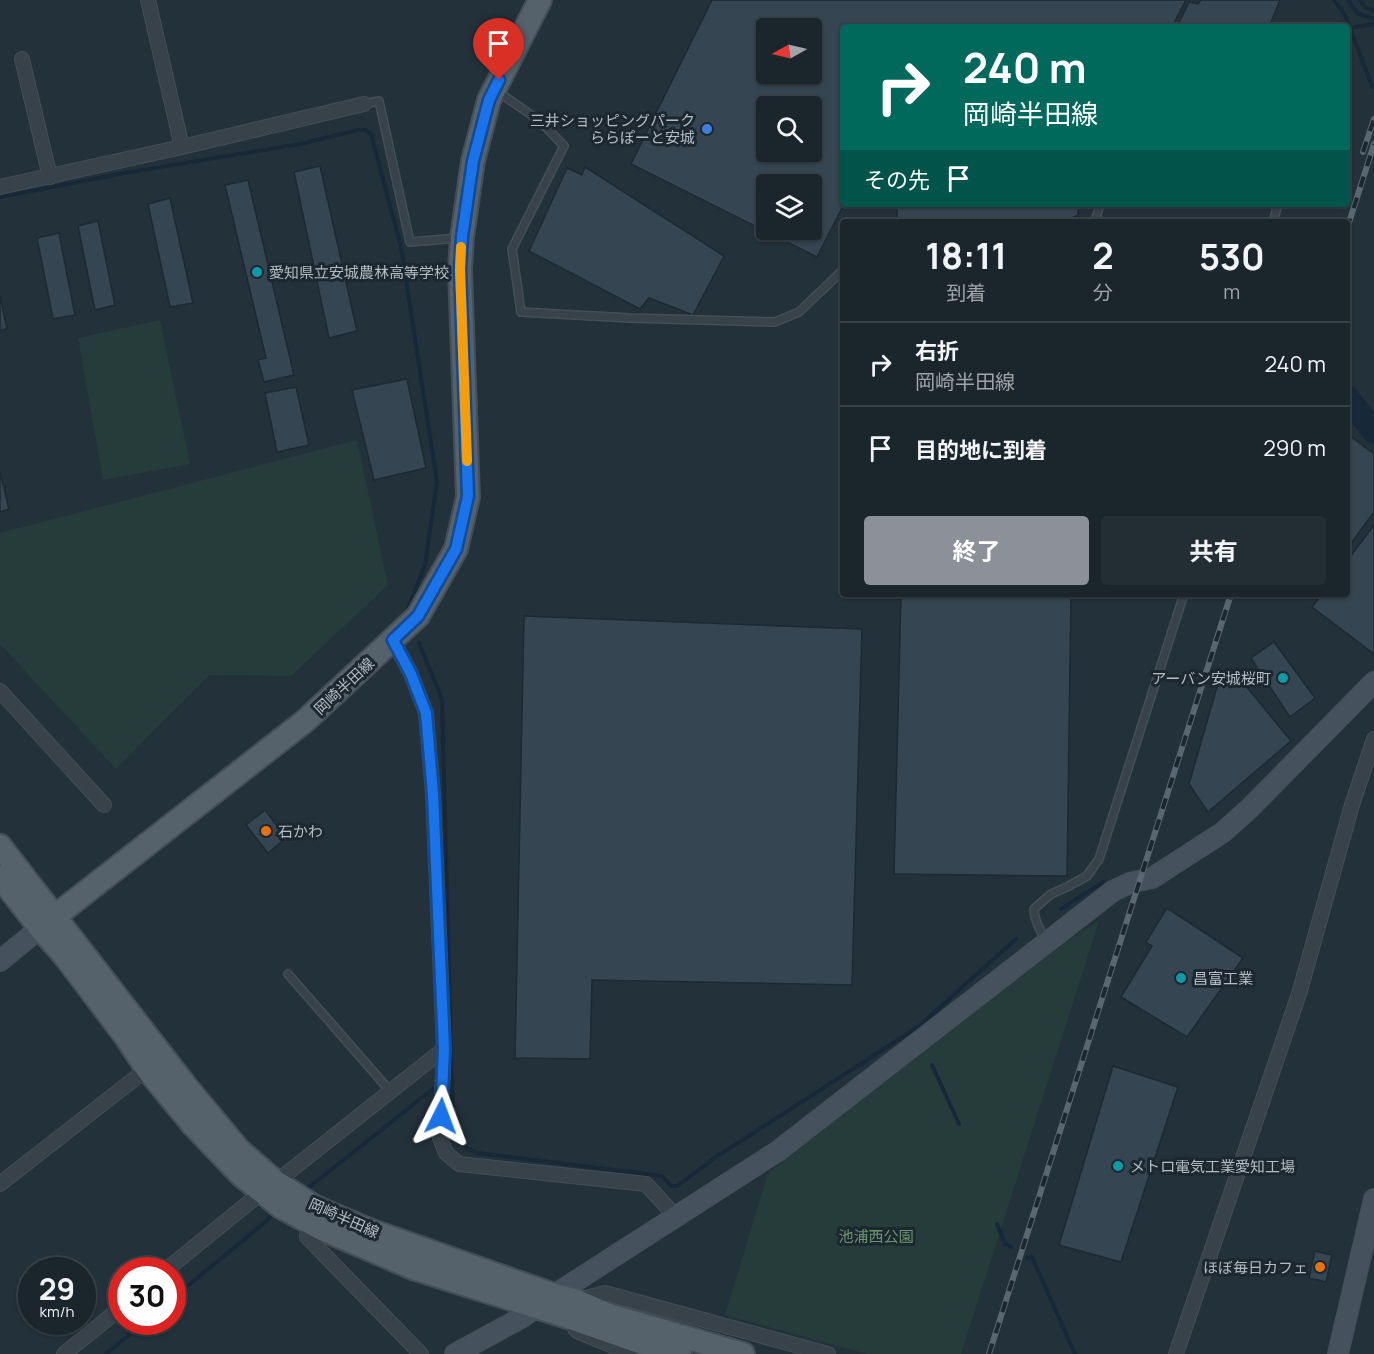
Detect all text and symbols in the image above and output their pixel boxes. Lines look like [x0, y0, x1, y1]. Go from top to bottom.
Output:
pin [473, 18, 524, 80]
north arrow [756, 18, 822, 84]
map controls [756, 18, 822, 240]
icon: arrive [482, 27, 515, 60]
text: 240 m [963, 38, 1087, 96]
icon: right [864, 48, 942, 126]
text: 岡崎半田線 [963, 95, 1098, 132]
button: search [756, 96, 822, 162]
place label: 三井ショッピングパーク ららぽーと安城 [530, 110, 695, 148]
marker: 三井ショッピングパーク ららぽーと安城 [700, 122, 714, 136]
icon: arrive [942, 162, 975, 195]
text: その先 [864, 165, 930, 195]
button: layers [756, 174, 822, 240]
text: 18:11 [925, 231, 1007, 280]
text: 2 [1092, 231, 1114, 280]
text: 530 [1199, 232, 1265, 281]
place label: 愛知県立安城農林高等学校 [269, 262, 449, 283]
marker: 愛知県立安城農林高等学校 [250, 265, 264, 279]
text: m [1223, 278, 1240, 305]
text: 到着 [946, 279, 986, 306]
text: 分 [1093, 279, 1113, 306]
text: 右折 [915, 336, 959, 366]
icon: right [864, 348, 897, 381]
text: 240 m [1264, 349, 1326, 379]
text: 岡崎半田線 [915, 368, 1015, 395]
icon: arrive [864, 432, 897, 465]
text: 290 m [1263, 433, 1326, 463]
text: 目的地に到着 [915, 435, 1047, 465]
button: 終了 [864, 516, 1089, 585]
button: 共有 [1101, 516, 1326, 585]
street label: 岡崎半田線 [309, 653, 379, 719]
place label: アーバン安城桜町 [1151, 668, 1271, 689]
marker: アーバン安城桜町 [1276, 671, 1290, 685]
place label: 石かわ [278, 821, 323, 842]
marker: 石かわ [259, 824, 273, 838]
place label: 昌富工業 [1193, 968, 1253, 989]
marker: 昌富工業 [1174, 971, 1188, 985]
position arrow [409, 1084, 473, 1148]
place label: メトロ電気工業愛知工場 [1130, 1156, 1295, 1177]
marker: メトロ電気工業愛知工場 [1111, 1159, 1125, 1173]
street label: 岡崎半田線 [305, 1193, 383, 1243]
park label: 池浦西公園 [838, 1226, 914, 1247]
speed limit sign: 30 [108, 1257, 186, 1335]
place label: ほぼ毎日カフェ [1203, 1257, 1308, 1278]
marker: ほぼ毎日カフェ [1313, 1260, 1327, 1274]
text: 29 [39, 1268, 75, 1309]
text: km/h [40, 1301, 74, 1322]

